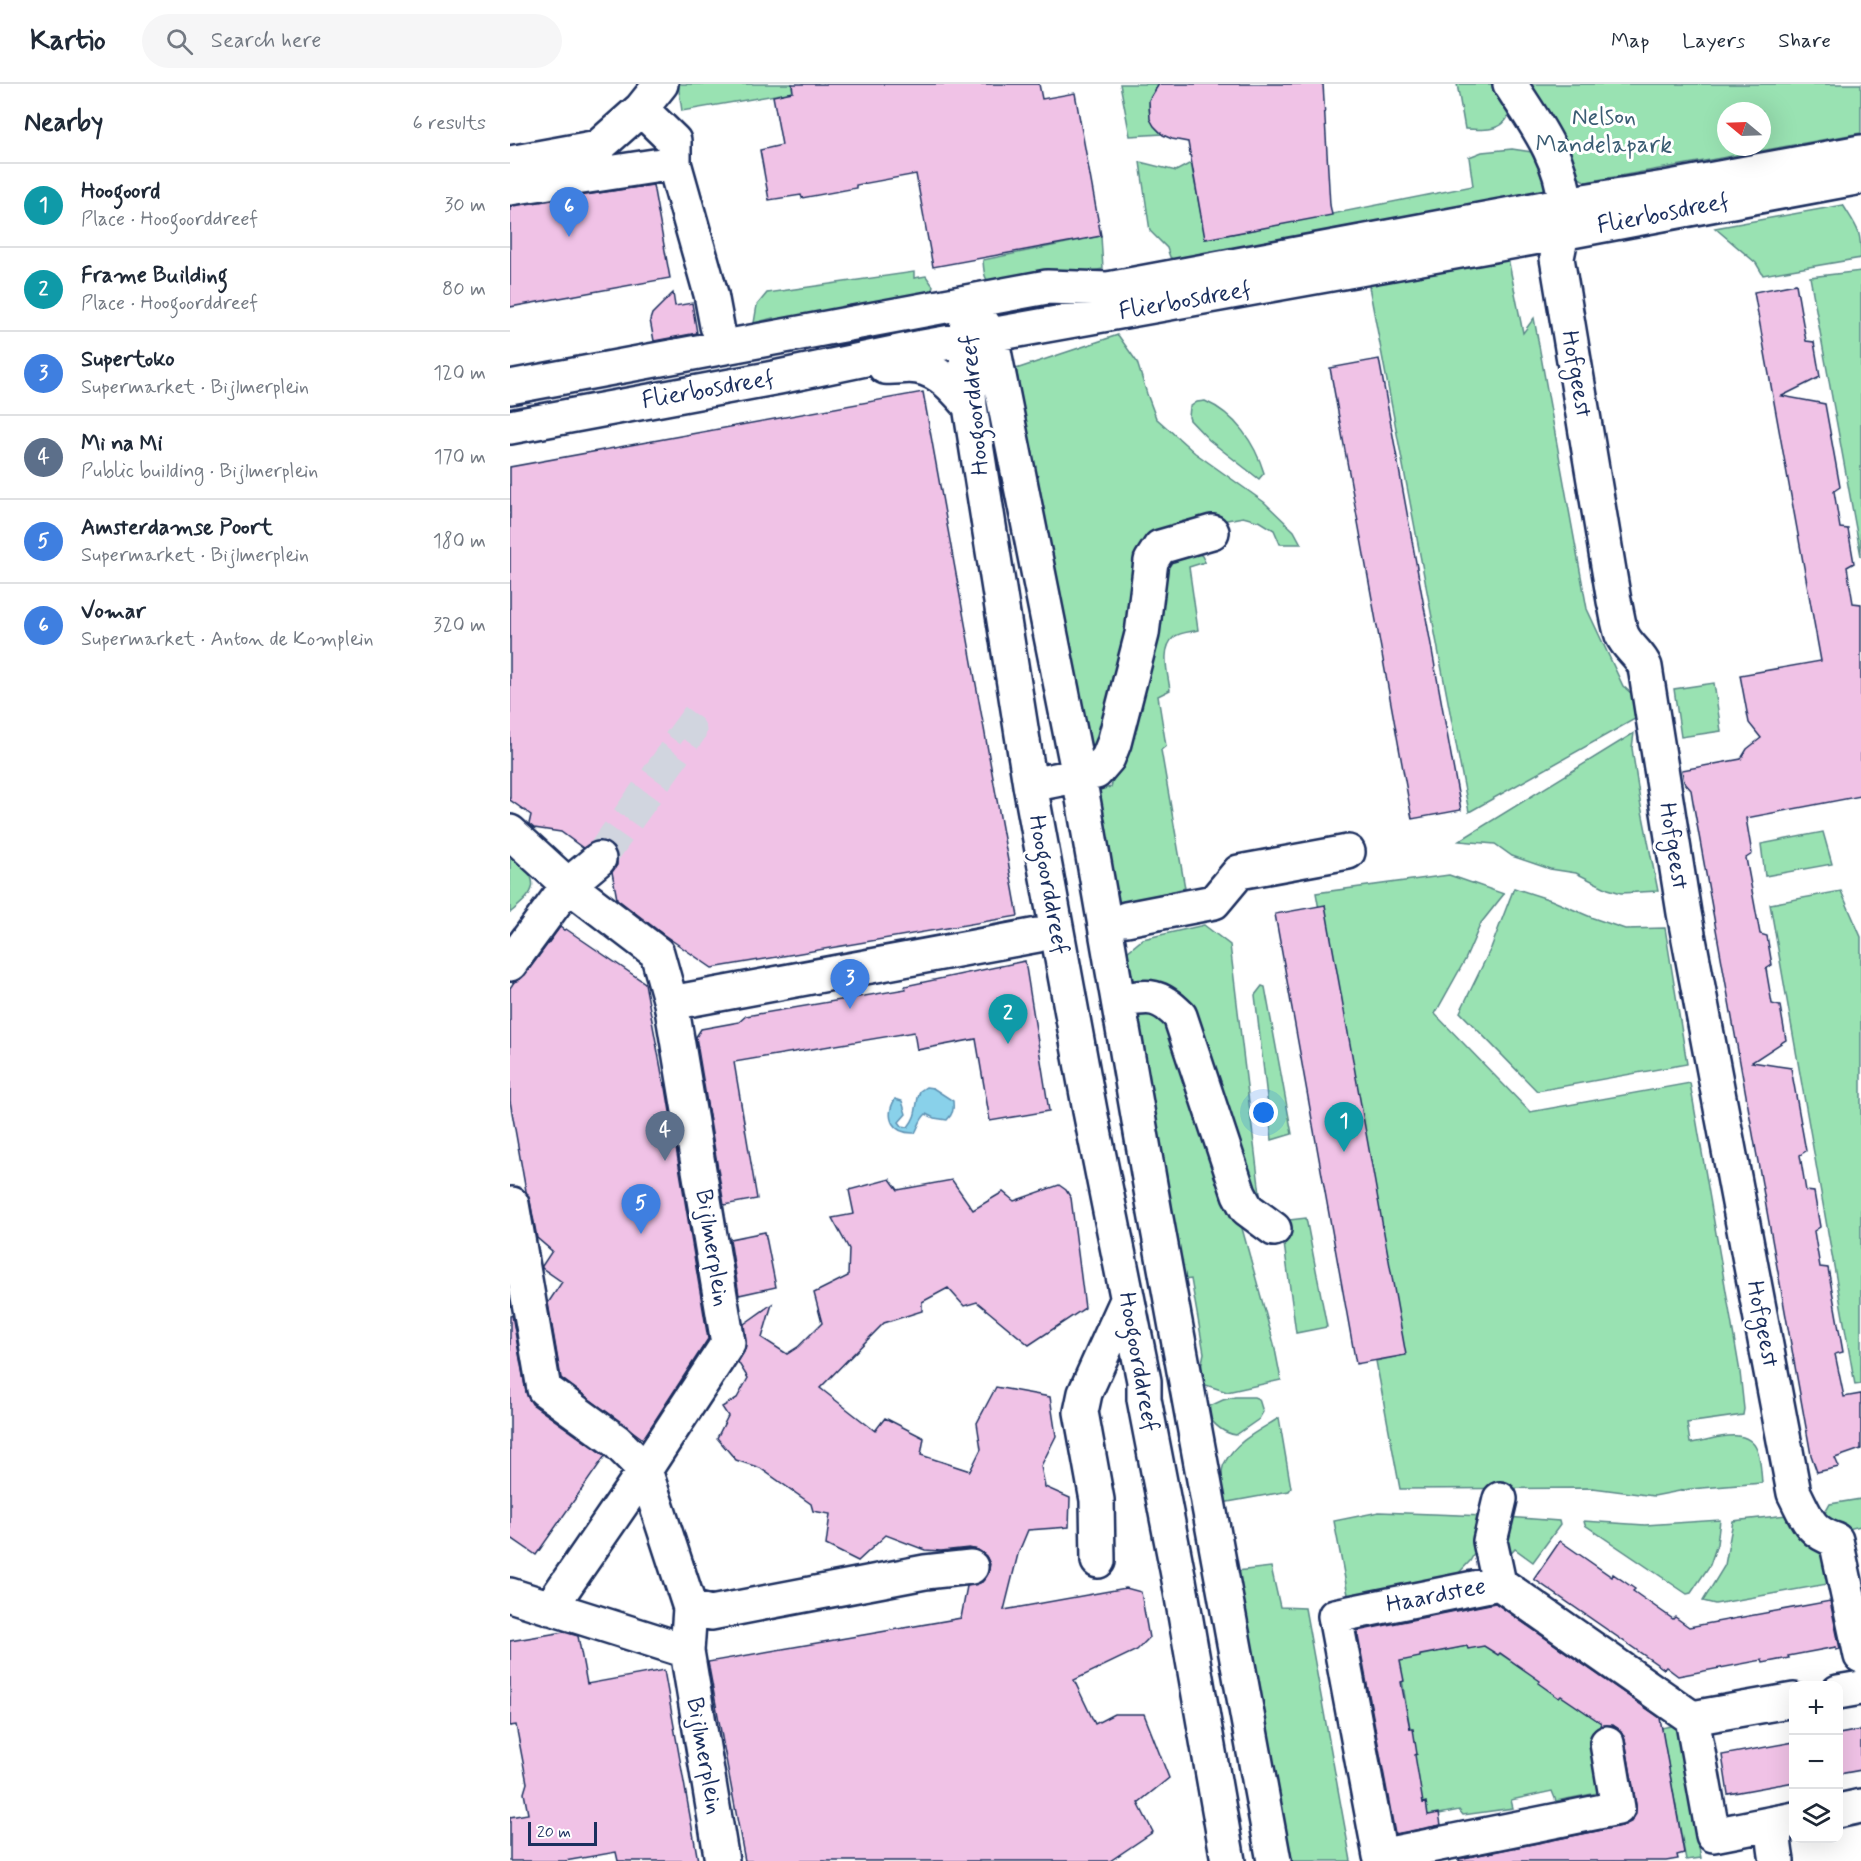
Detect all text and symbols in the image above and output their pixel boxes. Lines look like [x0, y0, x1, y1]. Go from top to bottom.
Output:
search box [142, 14, 562, 68]
text: Kartio [30, 23, 106, 60]
icon: search [163, 25, 196, 58]
text: Search here [211, 27, 322, 55]
text: Map [1611, 27, 1649, 55]
text: Layers [1682, 27, 1745, 55]
text: Share [1778, 27, 1831, 55]
park label: Nelson Mandelapark [1536, 102, 1672, 161]
north arrow [1717, 102, 1771, 156]
text: Nearby [24, 106, 103, 140]
text: 6 results [413, 110, 486, 137]
text: Hoogoord [81, 178, 160, 206]
street label: Flierbosdreef [1594, 186, 1732, 242]
pin: 6 [550, 188, 588, 237]
text: 1 [39, 192, 48, 219]
text: 30 m [444, 192, 486, 219]
text: Place · Hoogoorddreef [81, 206, 258, 233]
text: Frame Building [81, 262, 228, 290]
street label: Flierbosdreef [1117, 274, 1253, 328]
text: 2 [39, 276, 48, 303]
text: 80 m [442, 276, 486, 303]
text: Place · Hoogoorddreef [81, 290, 258, 317]
street label: Hofgeest [1551, 328, 1599, 421]
street label: Hoogoorddreef [953, 333, 1000, 477]
text: Supertoko [81, 346, 175, 374]
text: 3 [39, 360, 48, 387]
text: 120 m [433, 360, 486, 387]
street label: Flierbosdreef [640, 363, 776, 417]
text: Supermarket · Bijlmerplein [81, 374, 309, 401]
text: Mi na Mi [81, 430, 163, 458]
text: 4 [38, 444, 49, 471]
text: 170 m [434, 444, 486, 471]
text: Public building · Bijlmerplein [81, 458, 318, 485]
text: Amsterdamse Poort [81, 514, 273, 542]
text: 5 [38, 528, 50, 555]
text: 180 m [433, 528, 486, 555]
text: Supermarket · Bijlmerplein [81, 542, 309, 569]
text: Vomar [81, 598, 146, 626]
text: 6 [38, 612, 49, 639]
text: 320 m [433, 612, 486, 639]
text: Supermarket · Anton de Komplein [81, 626, 374, 653]
street label: Hofgeest [1649, 800, 1695, 892]
street label: Hoogoorddreef [1018, 813, 1076, 958]
pin: 3 [830, 960, 870, 1009]
pin: 2 [988, 994, 1028, 1044]
your location [1249, 1098, 1278, 1127]
pin: 1 [1324, 1102, 1364, 1152]
pin: 4 [646, 1112, 684, 1161]
pin: 5 [622, 1184, 660, 1234]
street label: Bijlmerplein [687, 1187, 737, 1309]
street label: Hofgeest [1736, 1278, 1786, 1371]
street label: Hoogoorddreef [1108, 1290, 1166, 1435]
street label: Haardstee [1384, 1571, 1488, 1621]
map controls [1789, 1681, 1843, 1843]
button: + [1789, 1681, 1843, 1735]
street label: Bijlmerplein [678, 1695, 730, 1817]
button: − [1789, 1735, 1843, 1789]
button: layers [1789, 1789, 1843, 1843]
scale bar [528, 1819, 597, 1846]
text: 20 m [537, 1822, 571, 1843]

